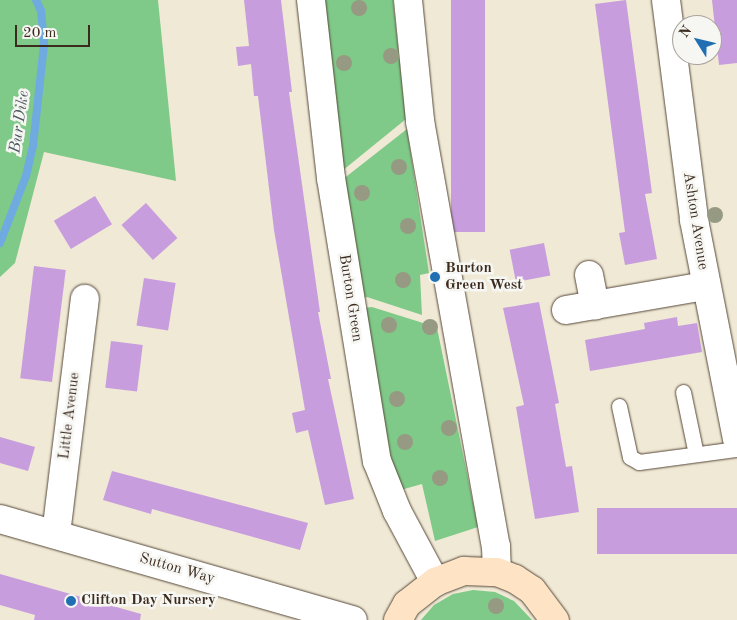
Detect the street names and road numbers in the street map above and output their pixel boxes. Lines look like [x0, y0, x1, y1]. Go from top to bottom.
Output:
street label: Ashton Avenue [678, 171, 712, 271]
street label: Burton Green [334, 253, 366, 343]
street label: Little Avenue [56, 372, 84, 460]
street label: Sutton Way [137, 550, 217, 588]

